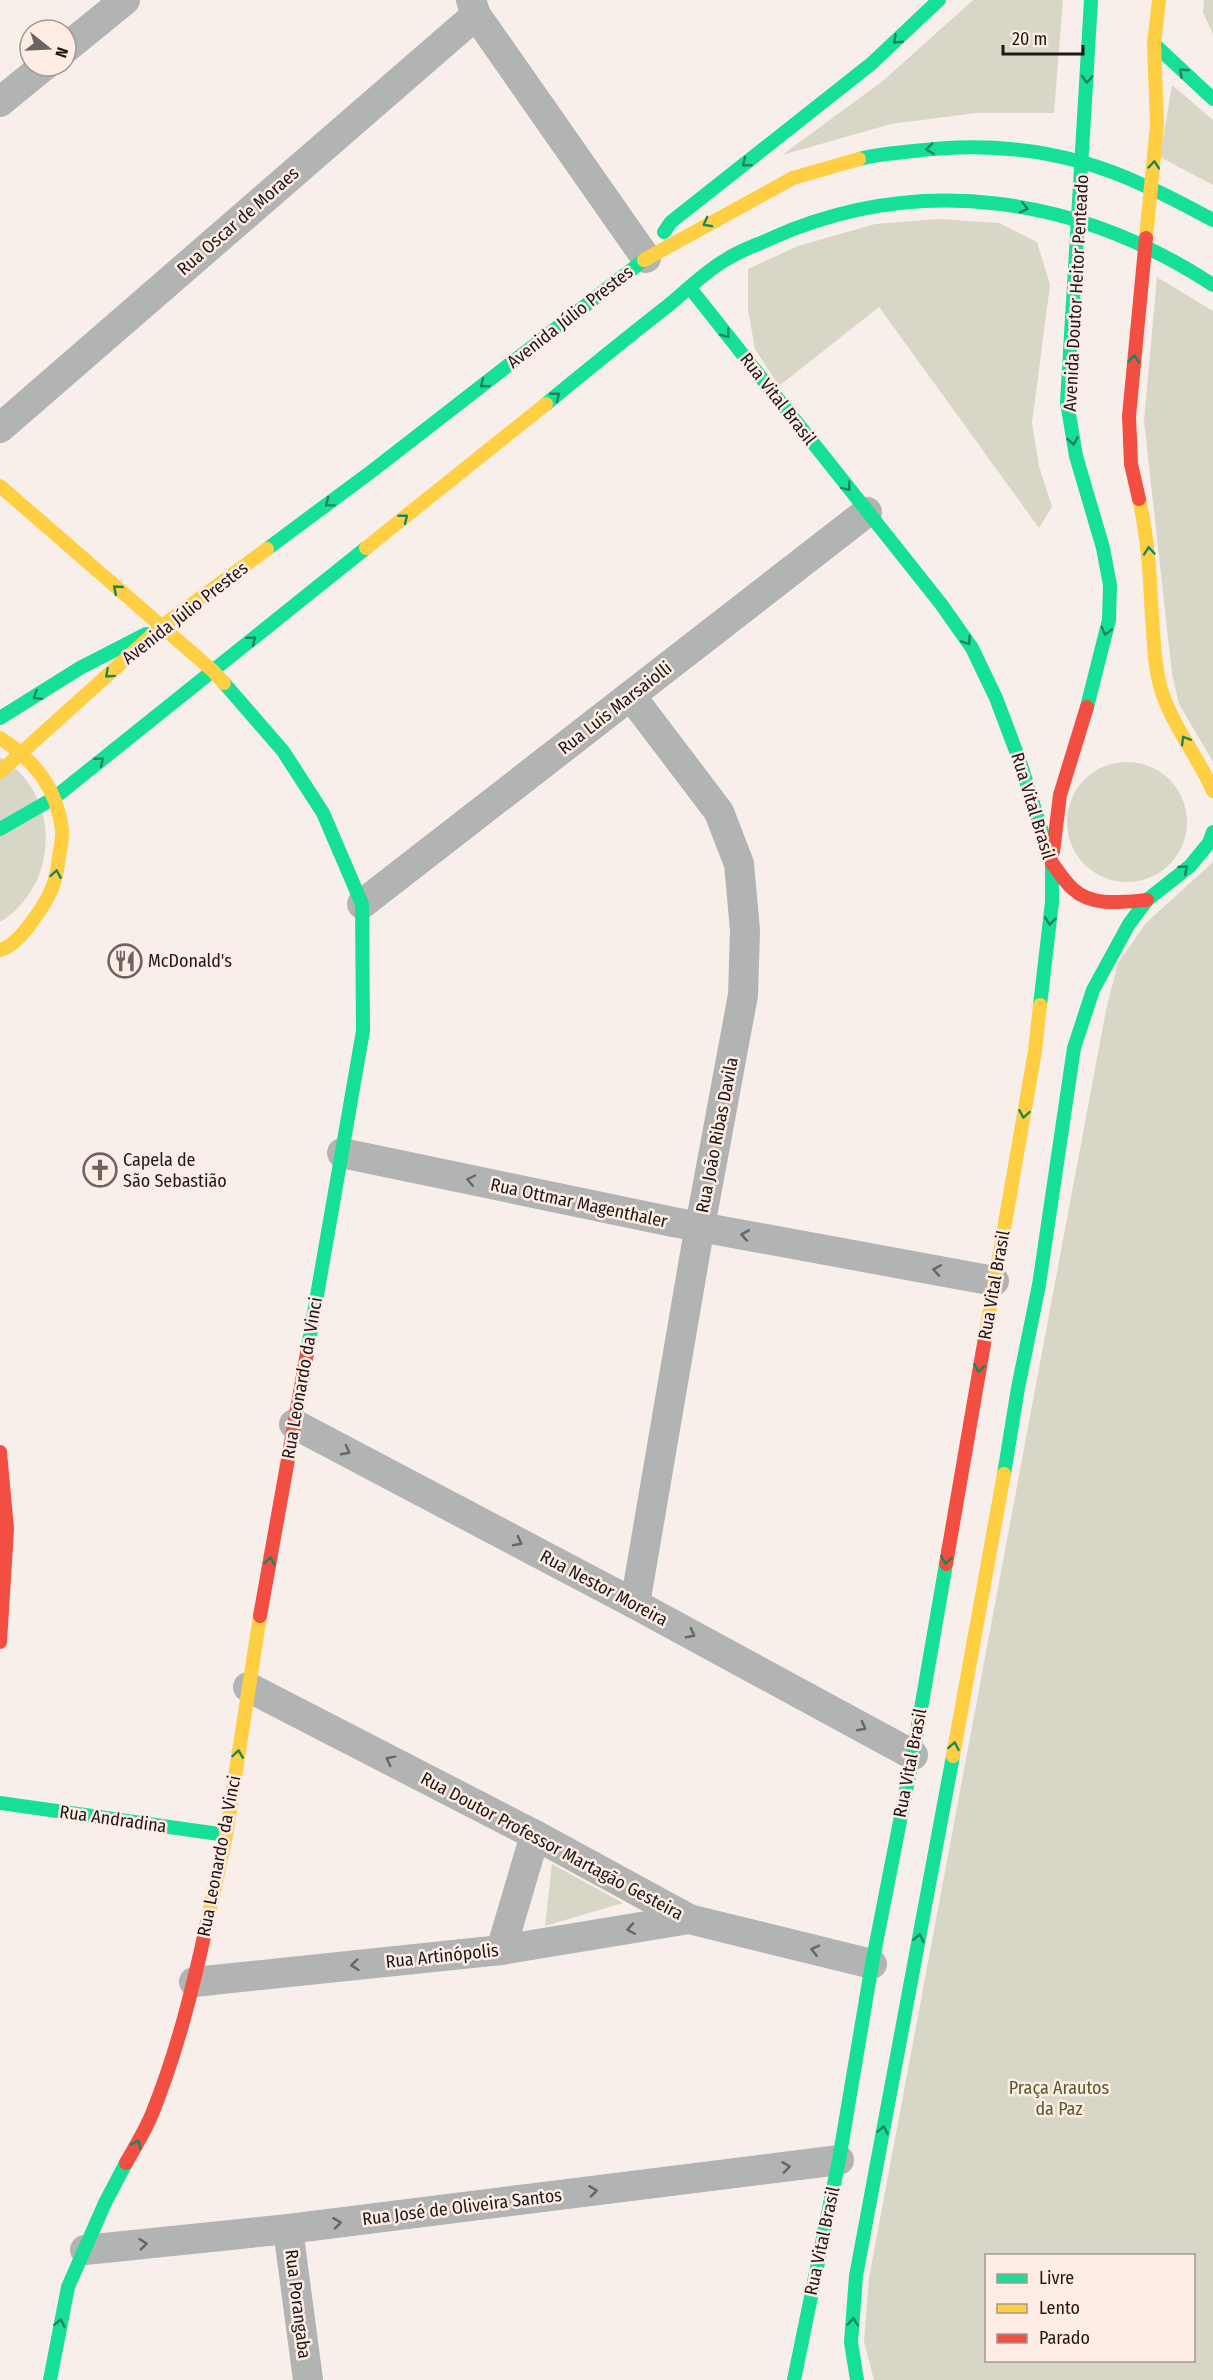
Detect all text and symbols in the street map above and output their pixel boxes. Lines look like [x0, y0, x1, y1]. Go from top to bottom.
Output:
north arrow [18, 18, 78, 78]
scale bar [1003, 18, 1082, 56]
text: 20 m [1012, 28, 1047, 50]
one-way arrow [893, 33, 904, 44]
text: N [51, 45, 72, 60]
one-way arrow [1179, 68, 1190, 79]
one-way arrow [1080, 75, 1093, 84]
one-way arrow [925, 143, 935, 155]
one-way arrow [742, 156, 753, 167]
one-way arrow [1147, 160, 1160, 169]
street label: Rua Oscar de Moraes [173, 162, 304, 280]
street label: Avenida Doutor Heitor Penteado [1059, 174, 1093, 412]
one-way arrow [1019, 201, 1029, 214]
one-way arrow [703, 216, 714, 227]
street label: Avenida Júlio Prestes [503, 261, 638, 373]
one-way arrow [719, 327, 730, 338]
street label: Rua Vital Brasil [735, 349, 821, 450]
one-way arrow [1127, 354, 1140, 363]
one-way arrow [479, 377, 490, 388]
one-way arrow [549, 392, 560, 403]
one-way arrow [1067, 437, 1079, 446]
one-way arrow [840, 480, 851, 491]
one-way arrow [325, 496, 336, 507]
one-way arrow [397, 514, 408, 525]
one-way arrow [1143, 547, 1156, 556]
street label: Avenida Júlio Prestes [118, 557, 253, 669]
one-way arrow [113, 585, 124, 596]
one-way arrow [1101, 626, 1114, 636]
one-way arrow [960, 634, 971, 645]
one-way arrow [245, 636, 256, 647]
street label: Rua Luís Marsaiolli [554, 657, 676, 759]
one-way arrow [105, 667, 116, 678]
one-way arrow [32, 688, 43, 699]
one-way arrow [1180, 736, 1192, 746]
street label: Rua Vital Brasil [1006, 750, 1060, 862]
one-way arrow [93, 758, 104, 769]
one-way arrow [1178, 865, 1188, 876]
one-way arrow [49, 869, 62, 879]
one-way arrow [1044, 916, 1057, 926]
restaurant icon: McDonald's [107, 943, 143, 979]
place label: McDonald's [148, 950, 232, 972]
street label: Rua João Ribas Davila [691, 1055, 743, 1215]
one-way arrow [1018, 1109, 1031, 1119]
place label: Capela de São Sebastião [123, 1149, 227, 1192]
church icon: Capela de São Sebastião [82, 1152, 118, 1188]
street label: Rua Ottmar Magenthaler [489, 1173, 670, 1233]
one-way arrow [467, 1175, 477, 1188]
street label: Rua Vital Brasil [974, 1228, 1014, 1341]
one-way arrow [740, 1229, 750, 1242]
one-way arrow [932, 1264, 942, 1277]
street label: Rua Leonardo da Vinci [277, 1295, 327, 1461]
one-way arrow [974, 1364, 986, 1373]
one-way arrow [340, 1444, 350, 1455]
one-way arrow [512, 1535, 523, 1546]
street label: Rua Nestor Moreira [536, 1545, 672, 1631]
one-way arrow [940, 1555, 953, 1565]
one-way arrow [263, 1557, 276, 1567]
one-way arrow [684, 1627, 695, 1638]
street label: Rua Vital Brasil [889, 1706, 931, 1819]
one-way arrow [856, 1720, 866, 1731]
one-way arrow [948, 1741, 960, 1751]
one-way arrow [232, 1749, 244, 1758]
one-way arrow [386, 1756, 397, 1768]
street label: Rua Doutor Professor Martagão Gesteira [417, 1767, 687, 1925]
street label: Rua Leonardo da Vinci [193, 1774, 245, 1938]
street label: Rua Andradina [58, 1801, 168, 1837]
one-way arrow [627, 1922, 636, 1934]
one-way arrow [912, 1933, 925, 1943]
street label: Rua Artinópolis [384, 1939, 500, 1973]
one-way arrow [810, 1945, 820, 1958]
one-way arrow [350, 1958, 359, 1971]
park label: Praça Arautos da Paz [1009, 2077, 1109, 2120]
one-way arrow [876, 2125, 889, 2135]
one-way arrow [130, 2140, 142, 2151]
one-way arrow [782, 2161, 791, 2173]
street label: Rua José de Oliveira Santos [361, 2184, 563, 2230]
street label: Rua Vital Brasil [800, 2184, 844, 2297]
one-way arrow [588, 2185, 597, 2198]
one-way arrow [332, 2217, 341, 2230]
one-way arrow [138, 2238, 147, 2251]
street label: Rua Porangaba [280, 2248, 316, 2360]
legend [985, 2254, 1195, 2362]
text: Livre [1039, 2267, 1074, 2289]
text: Lento [1039, 2297, 1080, 2319]
one-way arrow [846, 2317, 859, 2326]
one-way arrow [53, 2318, 66, 2328]
text: Parado [1039, 2327, 1090, 2349]

